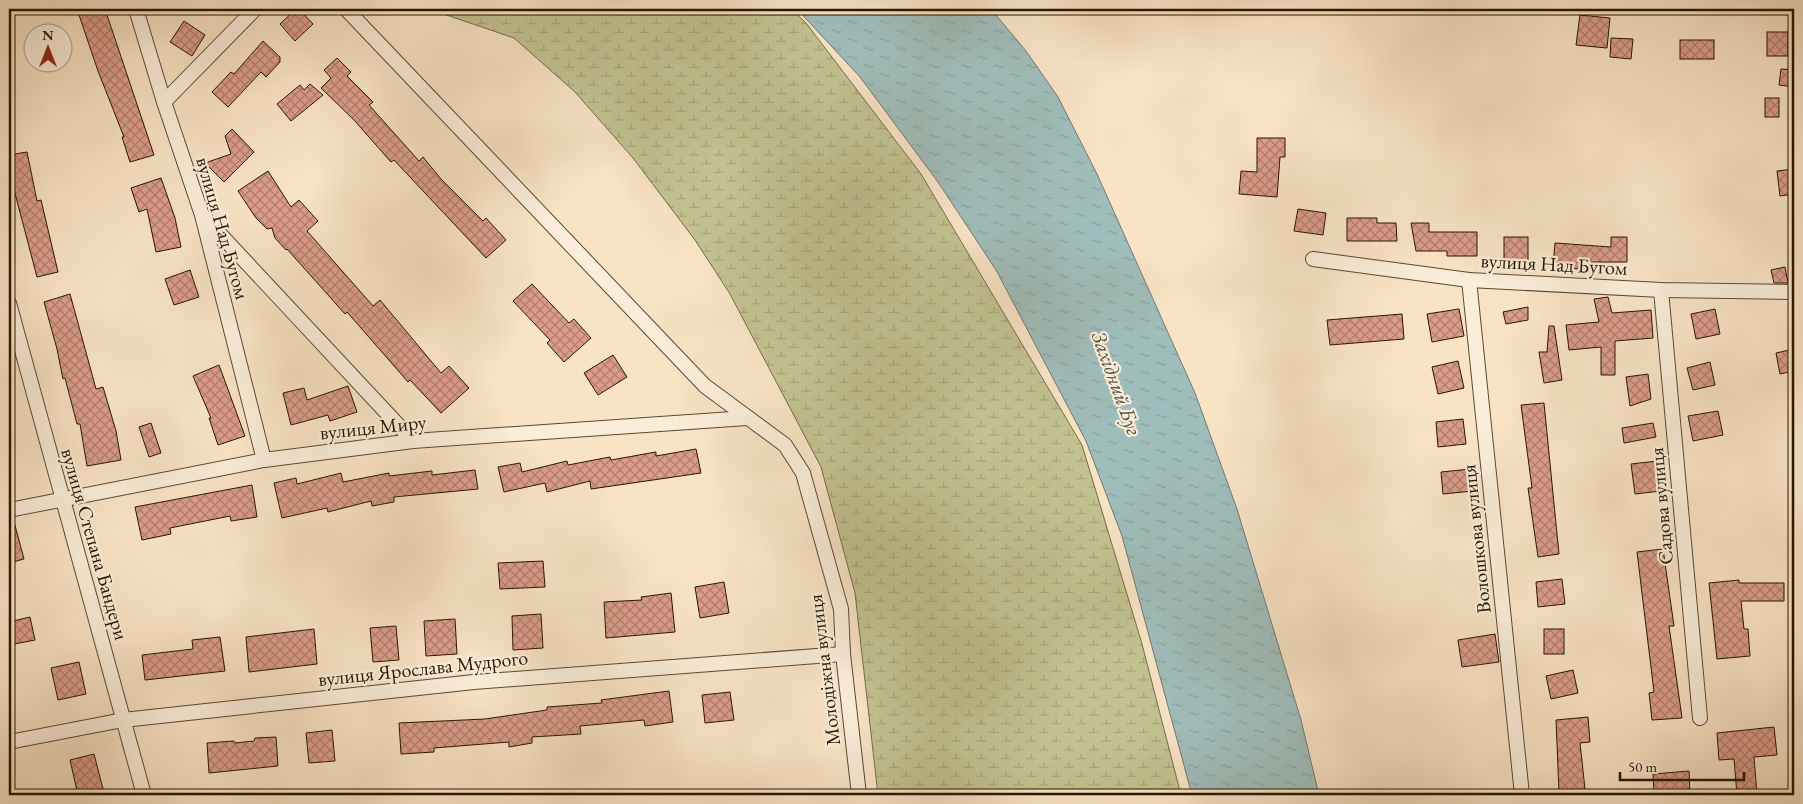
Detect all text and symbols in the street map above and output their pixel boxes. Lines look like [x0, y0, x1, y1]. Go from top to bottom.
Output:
north arrow [22, 22, 72, 72]
text: N [42, 26, 54, 44]
street label: вулиця Над Бугом [190, 154, 256, 303]
street label: вулиця Над Бугом [1480, 247, 1629, 281]
water label: Західний Буг [1086, 327, 1148, 439]
street label: вулиця Миру [318, 408, 428, 446]
street label: вулиця Степана Бандери [55, 445, 135, 643]
street label: Садова вулиця [1643, 446, 1679, 566]
street label: Волошкова вулиця [1455, 463, 1497, 615]
street label: Молодіжна вулиця [802, 593, 846, 747]
street label: вулиця Ярослава Мудрого [317, 644, 529, 692]
scale bar [1620, 749, 1744, 781]
text: 50 m [1628, 757, 1657, 776]

